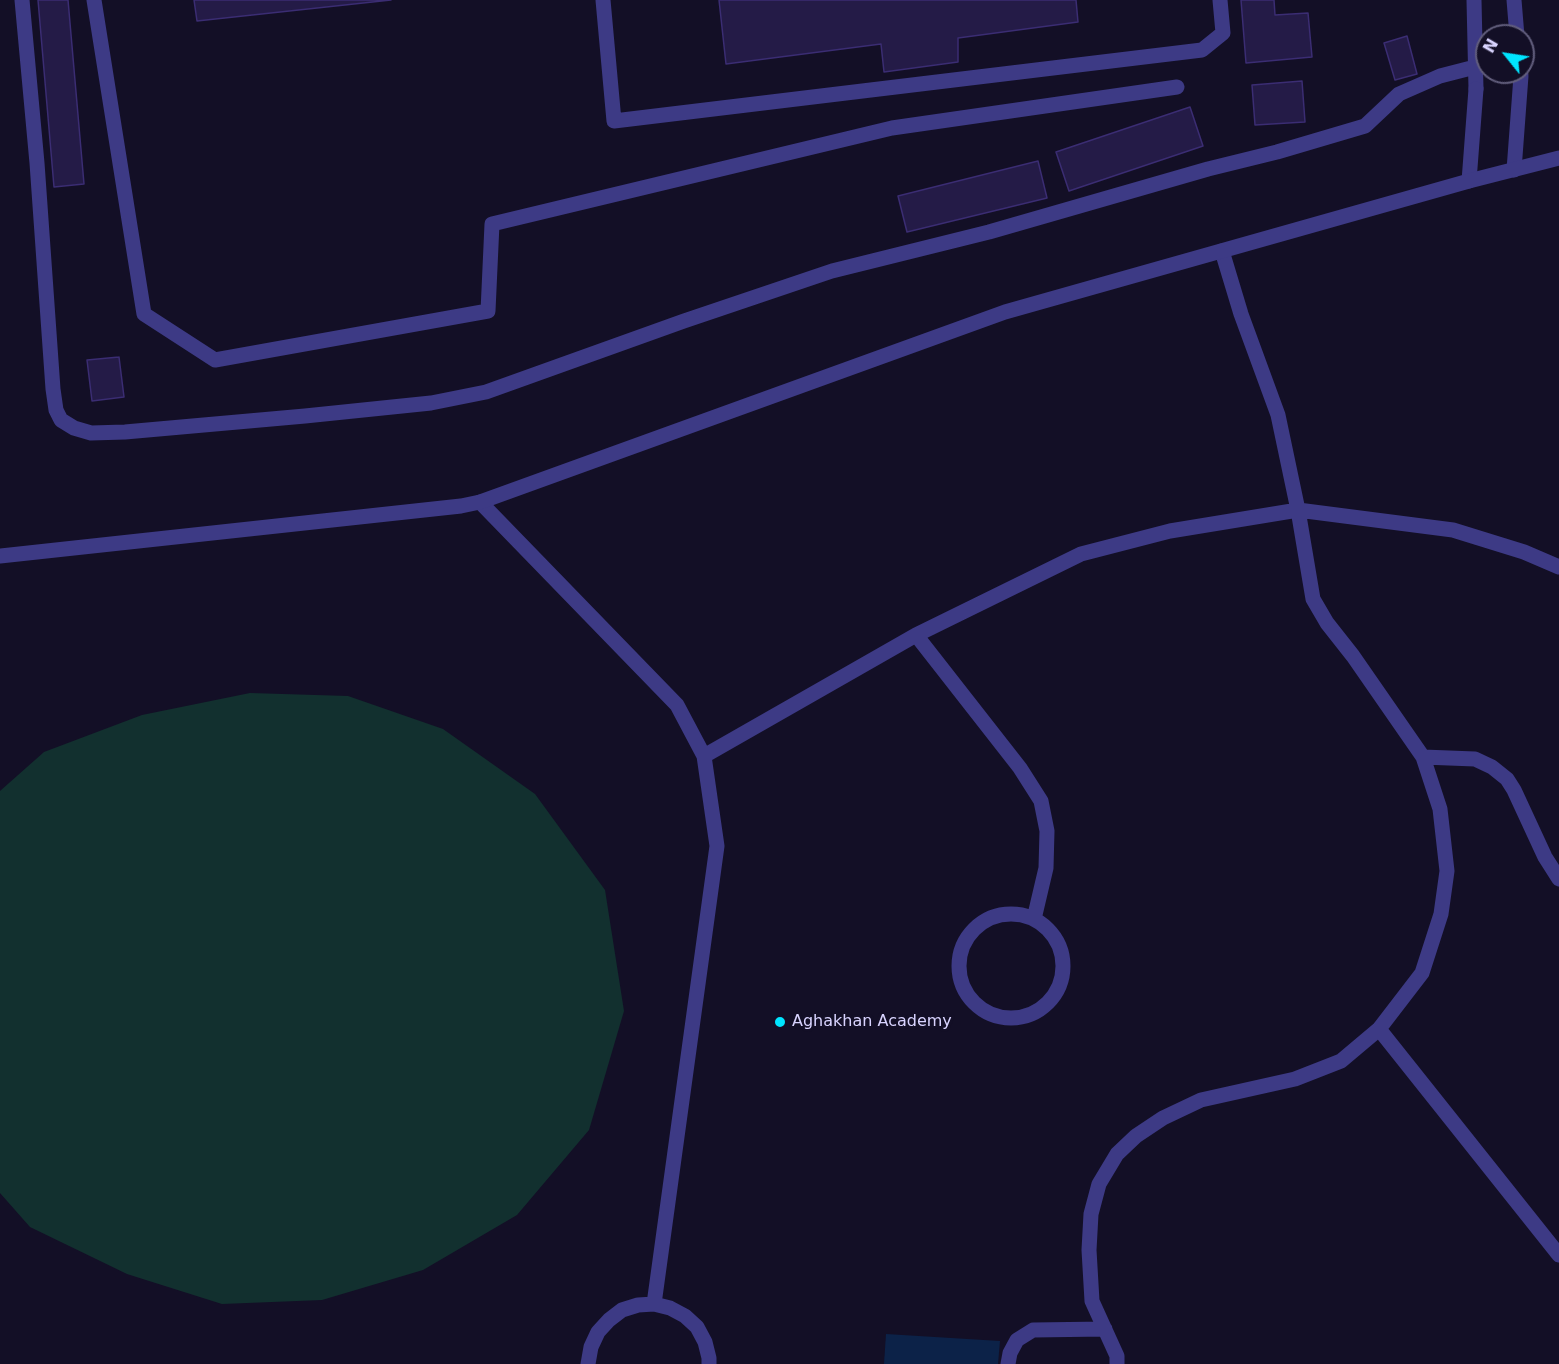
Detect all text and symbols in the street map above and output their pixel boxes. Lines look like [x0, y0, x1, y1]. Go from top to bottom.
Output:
north arrow [1475, 24, 1535, 84]
text: N [1479, 35, 1502, 56]
place label: Aghakhan Academy [792, 1012, 952, 1032]
marker: Aghakhan Academy [773, 1015, 787, 1029]

